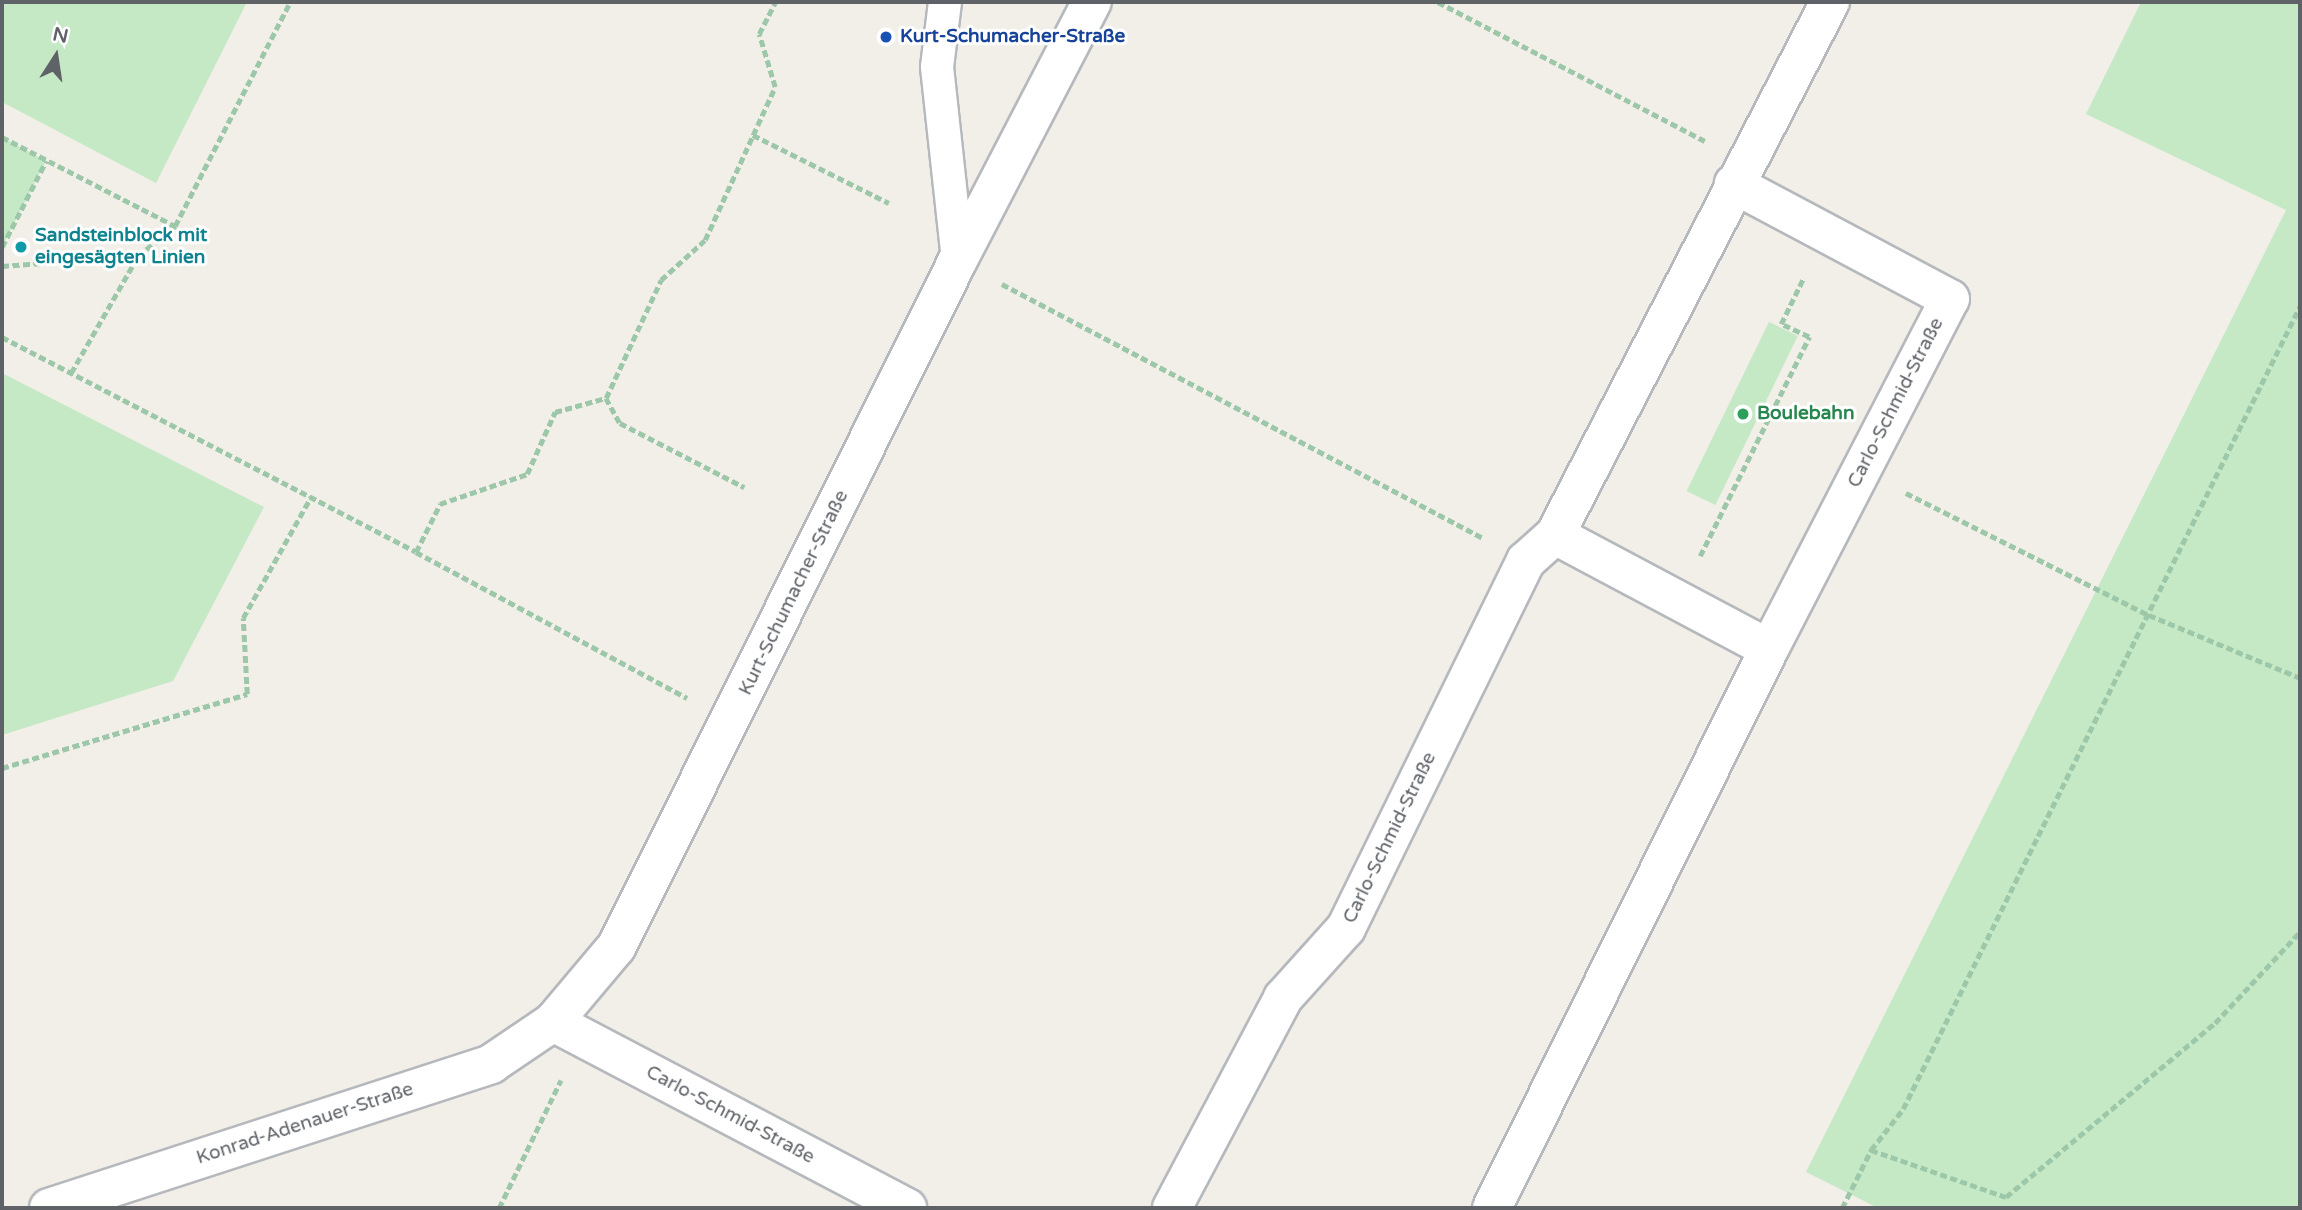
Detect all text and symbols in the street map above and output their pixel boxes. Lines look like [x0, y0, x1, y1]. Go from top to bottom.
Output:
north arrow [21, 21, 91, 91]
text: N [51, 23, 70, 48]
place label: Kurt-Schumacher-Straße [900, 26, 1125, 48]
marker: Kurt-Schumacher-Straße [878, 29, 894, 45]
place label: Sandsteinblock mit eingesägten Linien [35, 225, 207, 269]
marker: Sandsteinblock mit eingesägten Linien [13, 239, 29, 255]
street label: Carlo-Schmid-Straße [1843, 314, 1949, 492]
place label: Boulebahn [1757, 403, 1854, 425]
marker: Boulebahn [1735, 406, 1751, 422]
street label: Kurt-Schumacher-Straße [734, 487, 854, 699]
street label: Carlo-Schmid-Straße [1339, 749, 1441, 927]
street label: Carlo-Schmid-Straße [642, 1061, 818, 1169]
street label: Konrad-Adenauer-Straße [194, 1078, 416, 1170]

